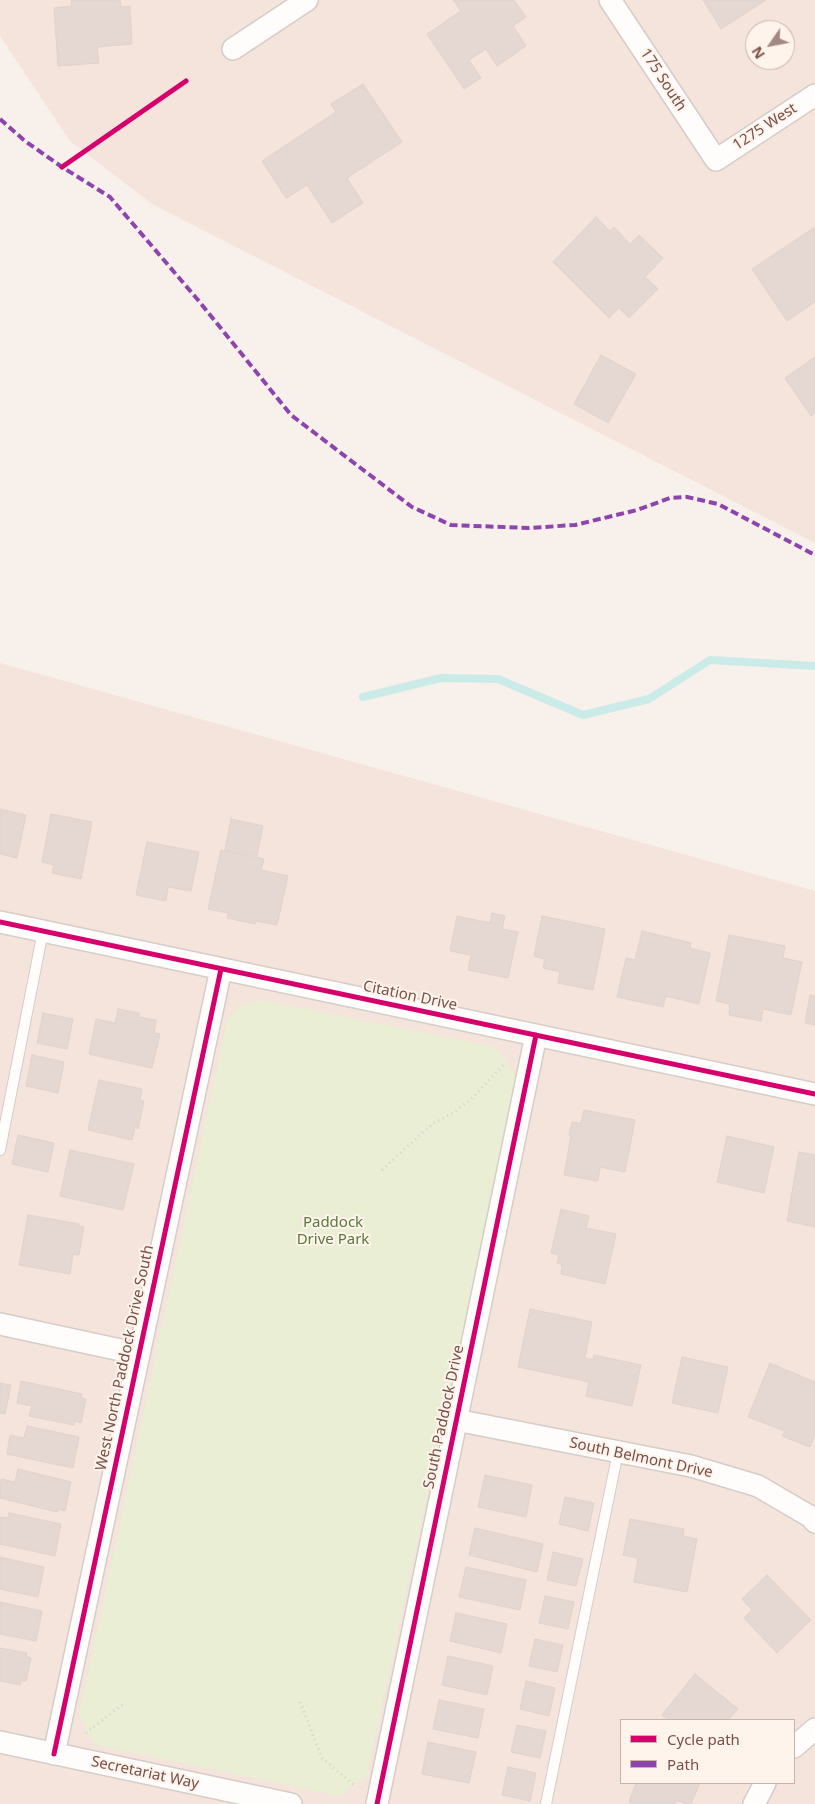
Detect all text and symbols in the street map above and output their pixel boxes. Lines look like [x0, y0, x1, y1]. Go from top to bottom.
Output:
north arrow [745, 20, 795, 70]
text: N [747, 43, 769, 63]
street label: 175 South [636, 45, 690, 115]
street label: 1275 West [730, 100, 800, 154]
street label: Citation Drive [361, 977, 459, 1015]
park label: Paddock Drive Park [297, 1214, 369, 1249]
street label: West North Paddock Drive South [92, 1244, 158, 1472]
street label: South Paddock Drive [420, 1344, 468, 1490]
street label: South Belmont Drive [568, 1434, 714, 1482]
legend [620, 1719, 795, 1784]
text: Cycle path [667, 1729, 740, 1749]
street label: Secretariat Way [90, 1753, 200, 1793]
text: Path [667, 1754, 699, 1774]

